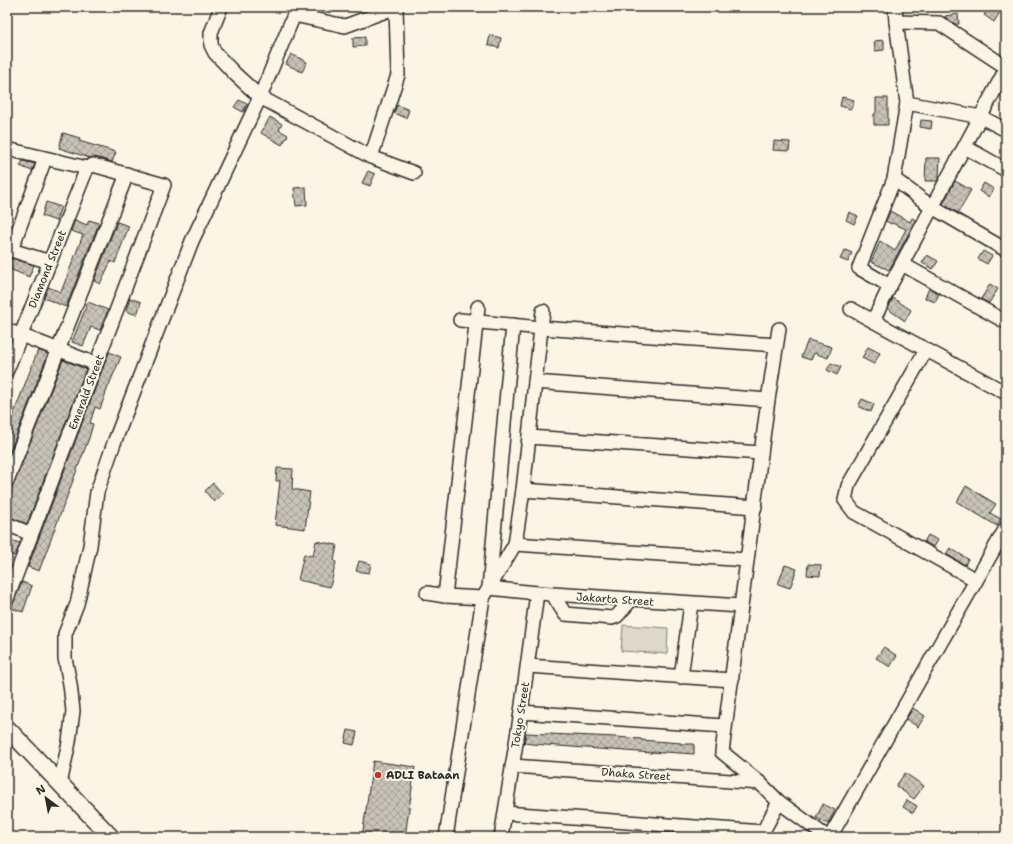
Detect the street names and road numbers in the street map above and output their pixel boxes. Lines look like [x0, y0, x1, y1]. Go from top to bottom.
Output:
street label: Diamond Street [25, 228, 70, 310]
street label: Emerald Street [65, 352, 108, 432]
street label: Jakarta Street [575, 589, 655, 610]
street label: Tokyo Street [508, 681, 533, 749]
street label: Dhaka Street [601, 765, 671, 784]

